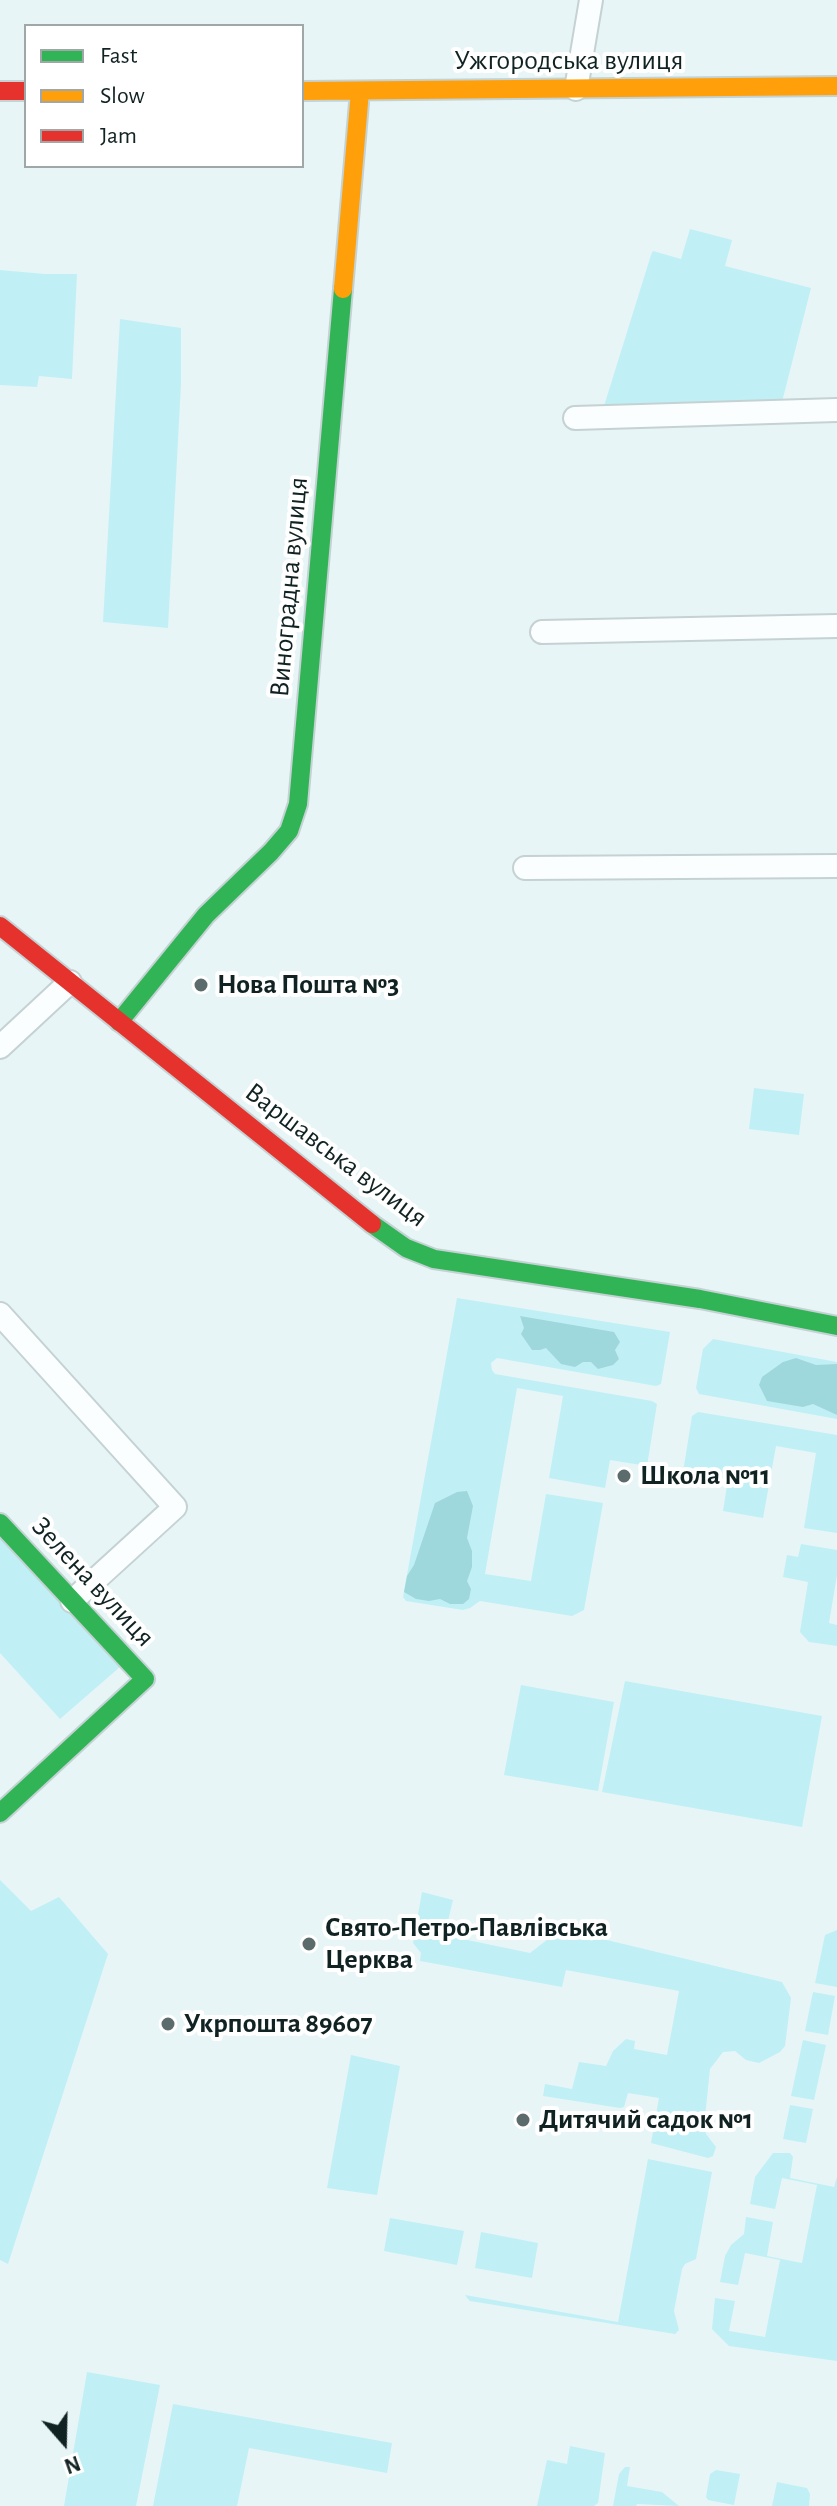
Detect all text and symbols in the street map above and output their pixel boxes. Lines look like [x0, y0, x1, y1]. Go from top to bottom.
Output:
legend [24, 24, 304, 168]
text: Fast [100, 44, 137, 68]
street label: Ужгородська вулиця [454, 44, 684, 78]
text: Slow [100, 84, 145, 108]
text: Jam [100, 124, 137, 148]
street label: Виноградна вулиця [263, 476, 315, 698]
place label: Нова Пошта №3 [217, 968, 399, 1002]
marker: Нова Пошта №3 [192, 976, 210, 994]
street label: Варшавська вулиця [238, 1075, 434, 1235]
place label: Школа №11 [640, 1459, 770, 1493]
marker: Школа №11 [615, 1467, 633, 1485]
street label: Зелена вулиця [24, 1510, 162, 1654]
place label: Свято-Петро-Павлівська Церква [325, 1911, 608, 1977]
marker: Свято-Петро-Павлівська Церква [300, 1935, 318, 1953]
place label: Укрпошта 89607 [184, 2007, 373, 2041]
marker: Укрпошта 89607 [159, 2015, 177, 2033]
place label: Дитячий садок №1 [539, 2103, 753, 2137]
marker: Дитячий садок №1 [514, 2111, 532, 2129]
north arrow [24, 2402, 104, 2482]
text: N [61, 2452, 83, 2478]

